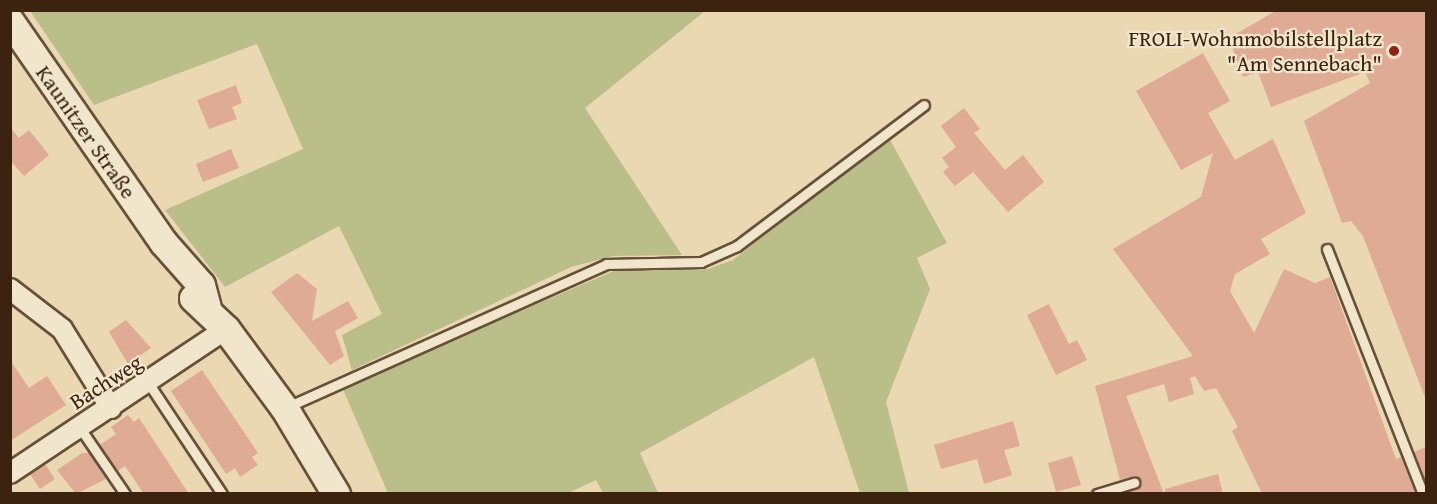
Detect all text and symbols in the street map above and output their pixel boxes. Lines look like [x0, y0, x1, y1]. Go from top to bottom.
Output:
place label: FROLI-Wohnmobilstellplatz "Am Sennebach" [1128, 25, 1382, 76]
marker: FROLI-Wohnmobilstellplatz "Am Sennebach" [1387, 44, 1401, 58]
street label: Kaunitzer Straße [30, 60, 142, 204]
street label: Bachweg [65, 349, 147, 415]

